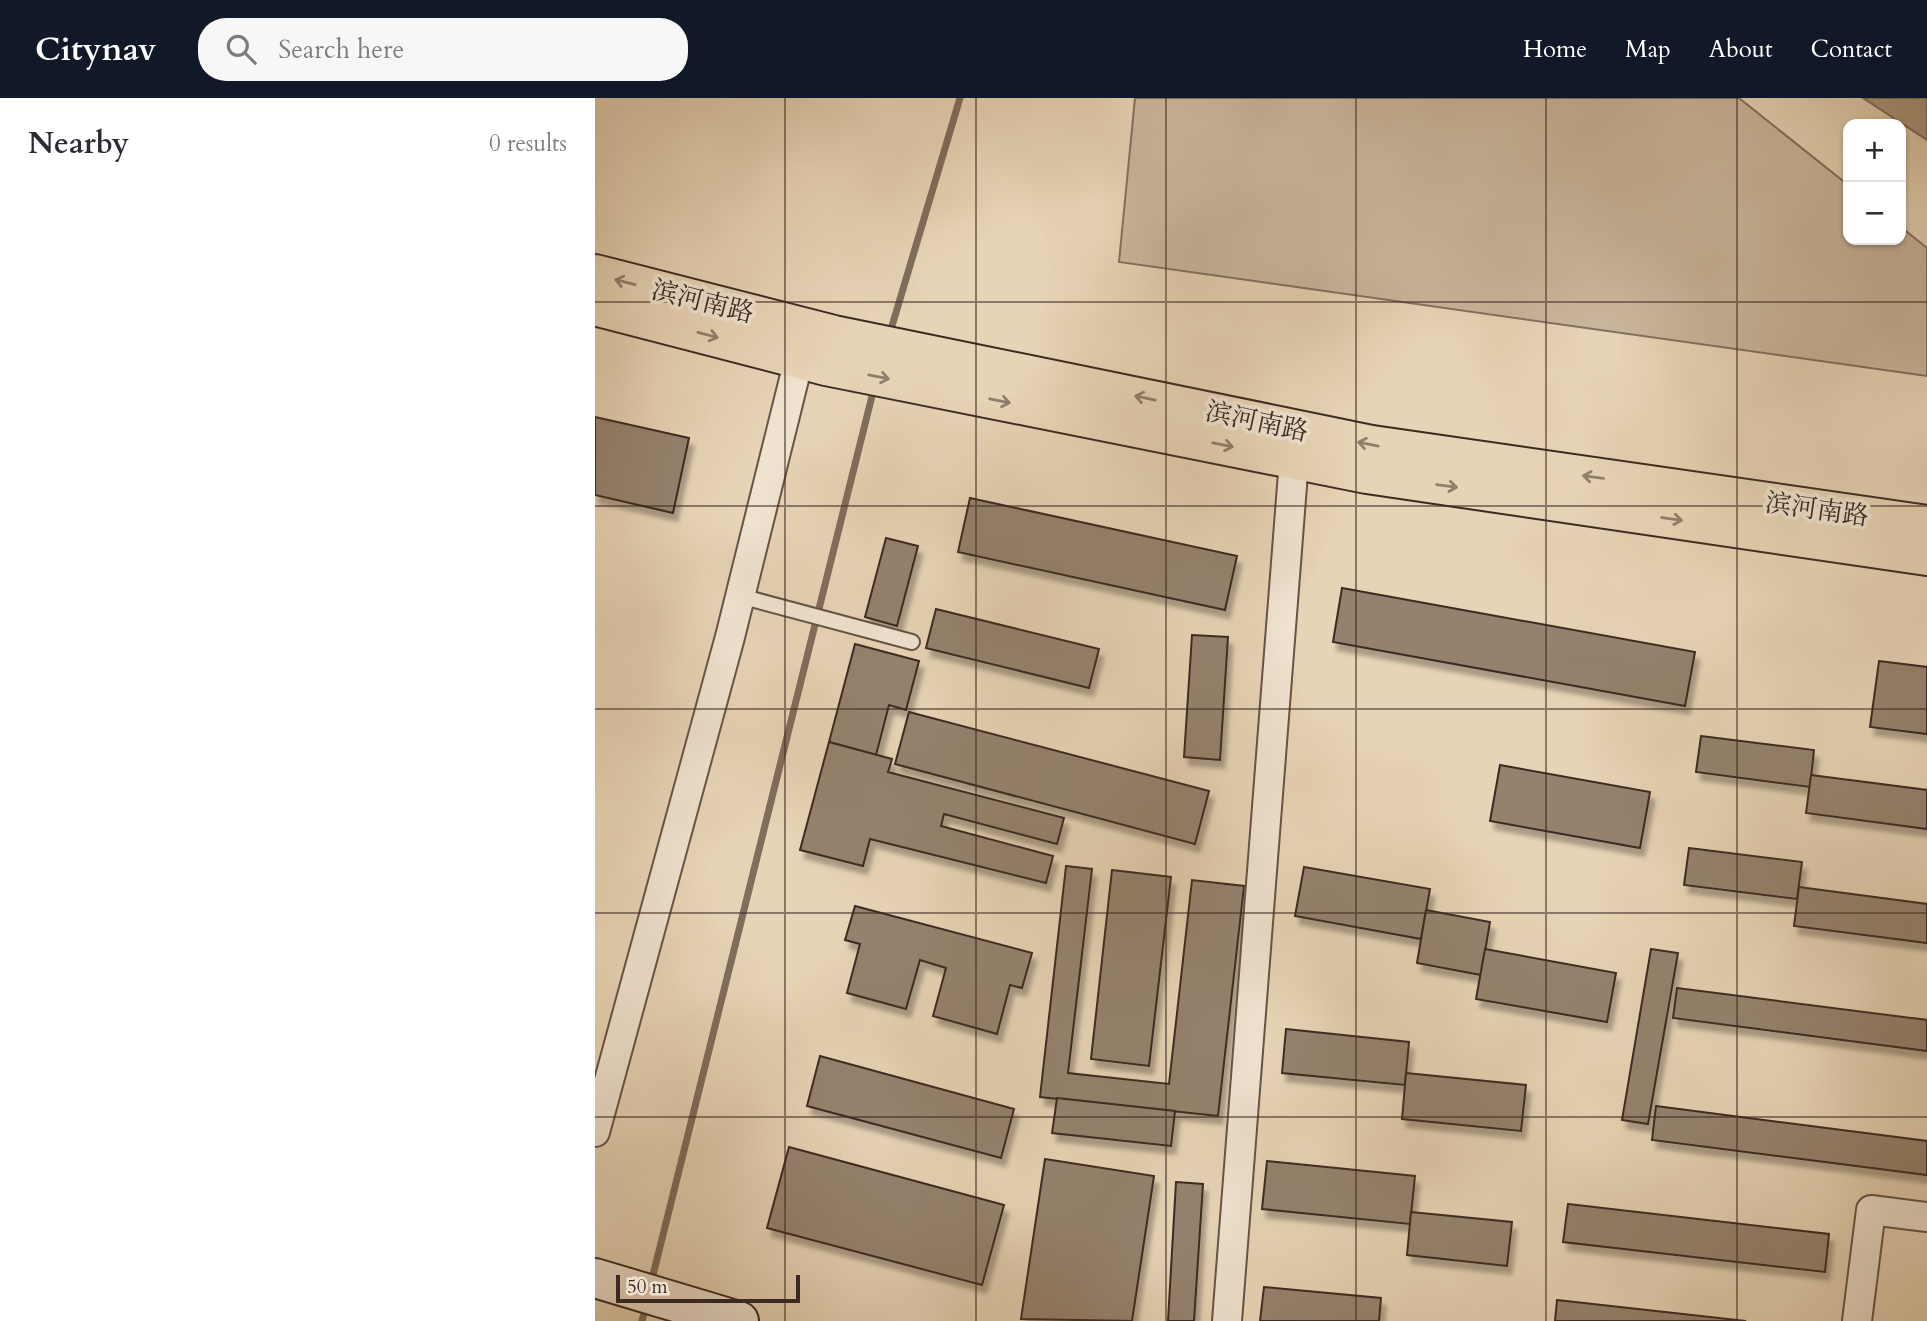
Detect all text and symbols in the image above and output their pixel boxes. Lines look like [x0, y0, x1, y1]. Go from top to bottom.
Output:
search box [198, 18, 688, 81]
text: Citynav [35, 27, 156, 72]
icon: search [222, 30, 260, 68]
text: Search here [278, 32, 404, 67]
text: Home [1523, 33, 1587, 66]
text: Map [1625, 33, 1671, 66]
text: About [1709, 33, 1773, 66]
text: Contact [1811, 33, 1892, 66]
map controls [1843, 119, 1906, 245]
button: + [1843, 119, 1906, 182]
text: Nearby [28, 123, 129, 164]
text: 0 results [489, 128, 567, 159]
button: − [1843, 182, 1906, 245]
street label: 滨河南路 [648, 272, 758, 331]
one-way arrow [614, 275, 637, 288]
one-way arrow [697, 330, 719, 343]
one-way arrow [867, 371, 890, 384]
one-way arrow [1134, 391, 1157, 405]
street label: 滨河南路 [1202, 394, 1311, 449]
one-way arrow [988, 395, 1011, 408]
one-way arrow [1357, 436, 1380, 450]
one-way arrow [1211, 439, 1234, 453]
one-way arrow [1582, 470, 1605, 483]
one-way arrow [1435, 480, 1458, 493]
street label: 滨河南路 [1763, 485, 1871, 534]
one-way arrow [1660, 512, 1683, 525]
scale bar [616, 1272, 800, 1304]
text: 50 m [627, 1274, 668, 1300]

